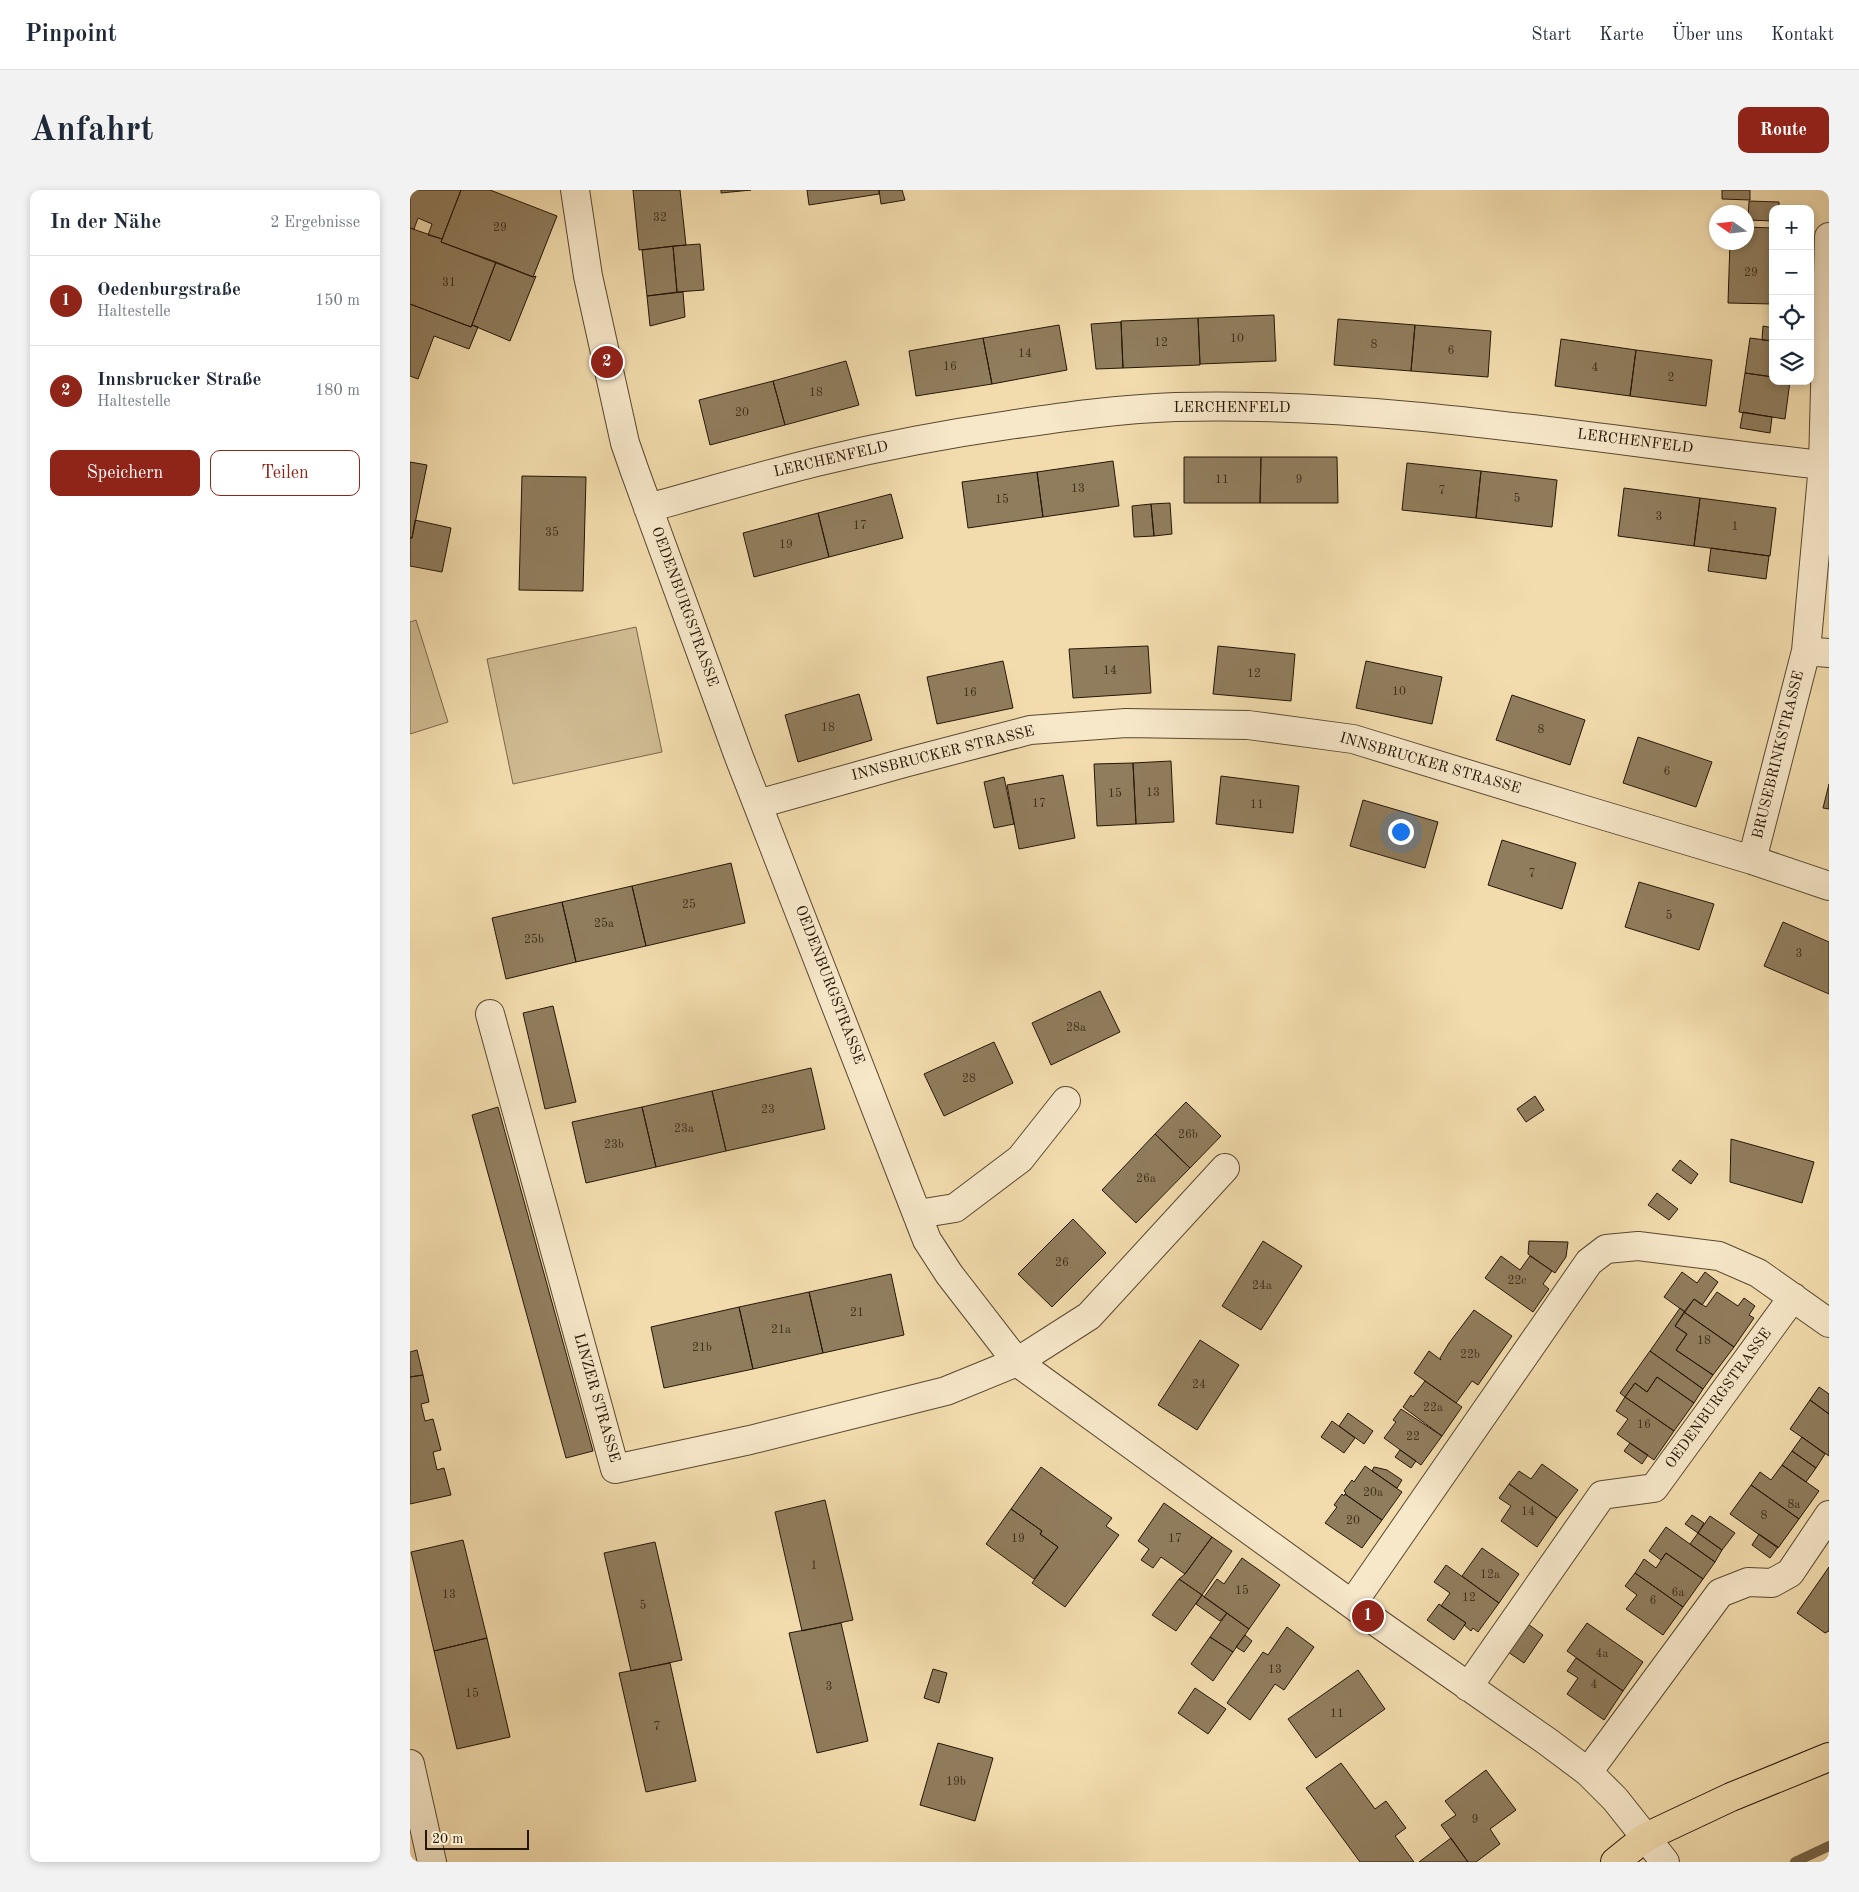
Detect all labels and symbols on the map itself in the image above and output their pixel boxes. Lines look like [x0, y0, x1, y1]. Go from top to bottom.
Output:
north arrow [1709, 205, 1754, 250]
house number: 32 [653, 212, 667, 224]
house number: 29 [493, 222, 507, 234]
house number: 29 [1744, 267, 1758, 279]
house number: 31 [442, 277, 456, 289]
house number: 10 [1230, 333, 1244, 345]
house number: 12 [1154, 337, 1168, 349]
house number: 8 [1371, 339, 1378, 351]
pin: 2 [591, 343, 623, 381]
house number: 6 [1448, 345, 1455, 357]
house number: 14 [1018, 348, 1032, 360]
house number: 16 [943, 361, 957, 373]
house number: 4 [1592, 362, 1599, 374]
house number: 2 [1668, 372, 1674, 384]
house number: 18 [809, 387, 823, 399]
street label: LERCHENFELD [1173, 401, 1291, 416]
house number: 20 [735, 407, 749, 419]
street label: LERCHENFELD [1576, 427, 1694, 457]
street label: LERCHENFELD [772, 440, 890, 480]
house number: 11 [1215, 474, 1229, 486]
house number: 9 [1296, 474, 1302, 486]
house number: 13 [1071, 483, 1085, 495]
house number: 7 [1439, 485, 1445, 497]
house number: 5 [1514, 492, 1521, 505]
house number: 15 [995, 493, 1009, 506]
house number: 3 [1656, 511, 1662, 523]
house number: 17 [853, 520, 867, 532]
house number: 1 [1732, 521, 1738, 533]
street label: OEDENBURGSTRASSE [648, 525, 720, 689]
house number: 35 [545, 526, 559, 539]
house number: 19 [779, 539, 793, 551]
house number: 14 [1103, 665, 1117, 677]
house number: 12 [1247, 668, 1261, 680]
street label: BRUSEBRINKSTRASSE [1751, 669, 1807, 841]
house number: 10 [1392, 686, 1406, 698]
house number: 16 [963, 687, 977, 699]
house number: 18 [821, 722, 835, 734]
street label: INNSBRUCKER STRASSE [850, 724, 1036, 784]
house number: 8 [1538, 724, 1545, 736]
street label: INNSBRUCKER STRASSE [1338, 731, 1522, 797]
house number: 6 [1664, 766, 1671, 778]
house number: 15 [1108, 787, 1122, 800]
house number: 13 [1146, 787, 1160, 799]
house number: 17 [1032, 798, 1046, 810]
house number: 11 [1250, 799, 1264, 811]
your location [1388, 819, 1414, 845]
house number: 7 [1529, 868, 1535, 880]
house number: 25 [682, 898, 696, 911]
street label: OEDENBURGSTRASSE [792, 903, 866, 1067]
house number: 5 [1666, 909, 1673, 922]
house number: 25a [594, 917, 614, 930]
house number: 25b [524, 933, 544, 946]
house number: 3 [1796, 948, 1802, 960]
house number: 28a [1066, 1022, 1086, 1034]
house number: 28 [962, 1073, 976, 1085]
house number: 23 [761, 1104, 775, 1116]
house number: 23a [674, 1123, 694, 1135]
house number: 26b [1178, 1129, 1198, 1141]
house number: 23b [604, 1139, 624, 1151]
house number: 26a [1136, 1173, 1156, 1185]
house number: 26 [1055, 1257, 1069, 1269]
house number: 22c [1507, 1275, 1527, 1287]
house number: 24a [1252, 1280, 1272, 1292]
house number: 21 [850, 1307, 864, 1319]
house number: 21a [771, 1324, 791, 1336]
street label: OEDENBURGSTRASSE [1663, 1326, 1775, 1472]
street label: LINZER STRASSE [570, 1332, 622, 1464]
house number: 18 [1697, 1335, 1711, 1347]
house number: 21b [692, 1342, 712, 1354]
house number: 22b [1460, 1349, 1480, 1361]
house number: 24 [1192, 1379, 1206, 1391]
house number: 22a [1423, 1402, 1443, 1414]
house number: 16 [1637, 1419, 1651, 1431]
house number: 22 [1406, 1431, 1420, 1443]
house number: 20a [1363, 1487, 1383, 1499]
house number: 8a [1788, 1499, 1801, 1511]
house number: 14 [1521, 1506, 1535, 1518]
house number: 8 [1761, 1510, 1768, 1522]
house number: 20 [1346, 1515, 1360, 1527]
house number: 19 [1011, 1533, 1025, 1545]
house number: 17 [1168, 1533, 1182, 1545]
house number: 1 [811, 1560, 817, 1572]
house number: 12a [1480, 1569, 1500, 1581]
house number: 15 [1235, 1584, 1249, 1597]
house number: 6a [1672, 1587, 1685, 1599]
house number: 13 [442, 1589, 456, 1601]
house number: 12 [1462, 1592, 1476, 1604]
house number: 6 [1650, 1595, 1657, 1607]
pin: 1 [1352, 1597, 1384, 1635]
house number: 5 [640, 1599, 647, 1612]
house number: 4a [1596, 1648, 1609, 1660]
house number: 13 [1268, 1664, 1282, 1676]
house number: 4 [1591, 1679, 1598, 1691]
house number: 3 [826, 1681, 832, 1693]
house number: 15 [465, 1687, 479, 1700]
house number: 11 [1330, 1708, 1344, 1720]
house number: 7 [654, 1721, 660, 1733]
house number: 19b [946, 1776, 966, 1788]
house number: 9 [1472, 1814, 1478, 1826]
scale bar [425, 1827, 529, 1850]

